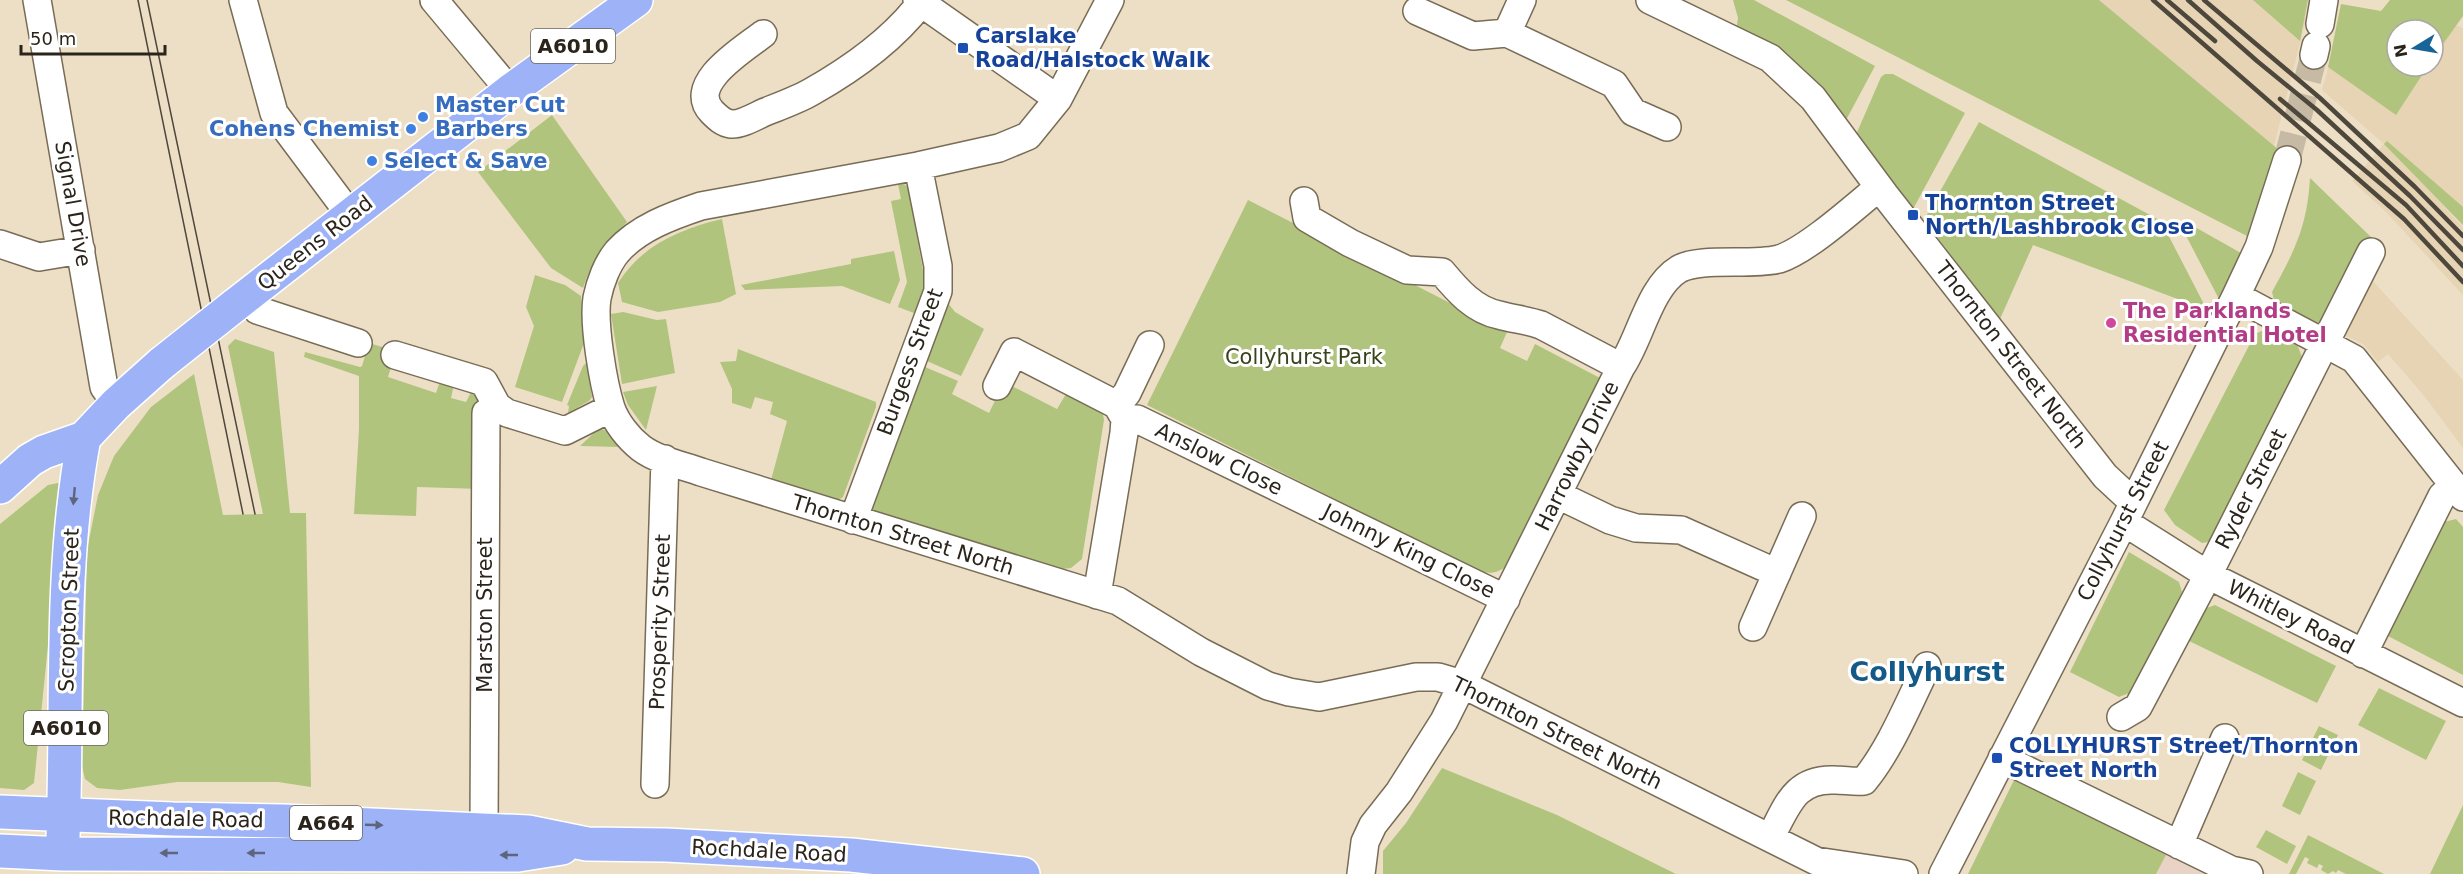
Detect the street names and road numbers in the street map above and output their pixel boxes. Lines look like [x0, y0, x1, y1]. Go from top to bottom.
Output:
road number: A6010 [531, 29, 615, 63]
street label: Signal Drive [50, 139, 96, 269]
street label: Queens Road [253, 191, 377, 295]
street label: Thornton Street North [1930, 256, 2092, 453]
street label: Burgess Street [872, 285, 948, 439]
street label: Harrowby Drive [1530, 377, 1624, 535]
street label: Anslow Close [1152, 418, 1286, 500]
street label: Ryder Street [2211, 425, 2291, 553]
street label: Collyhurst Street [2072, 437, 2174, 605]
street label: Thornton Street North [788, 489, 1017, 580]
street label: Johnny King Close [1317, 498, 1499, 603]
street label: Scropton Street [54, 528, 84, 692]
street label: Prosperity Street [645, 534, 675, 710]
street label: Marston Street [473, 537, 497, 693]
street label: Whitley Road [2224, 575, 2358, 659]
street label: Thornton Street North [1447, 671, 1666, 794]
road number: A6010 [24, 711, 108, 745]
street label: Rochdale Road [108, 806, 264, 832]
road number: A664 [290, 806, 362, 840]
street label: Rochdale Road [691, 835, 847, 867]

